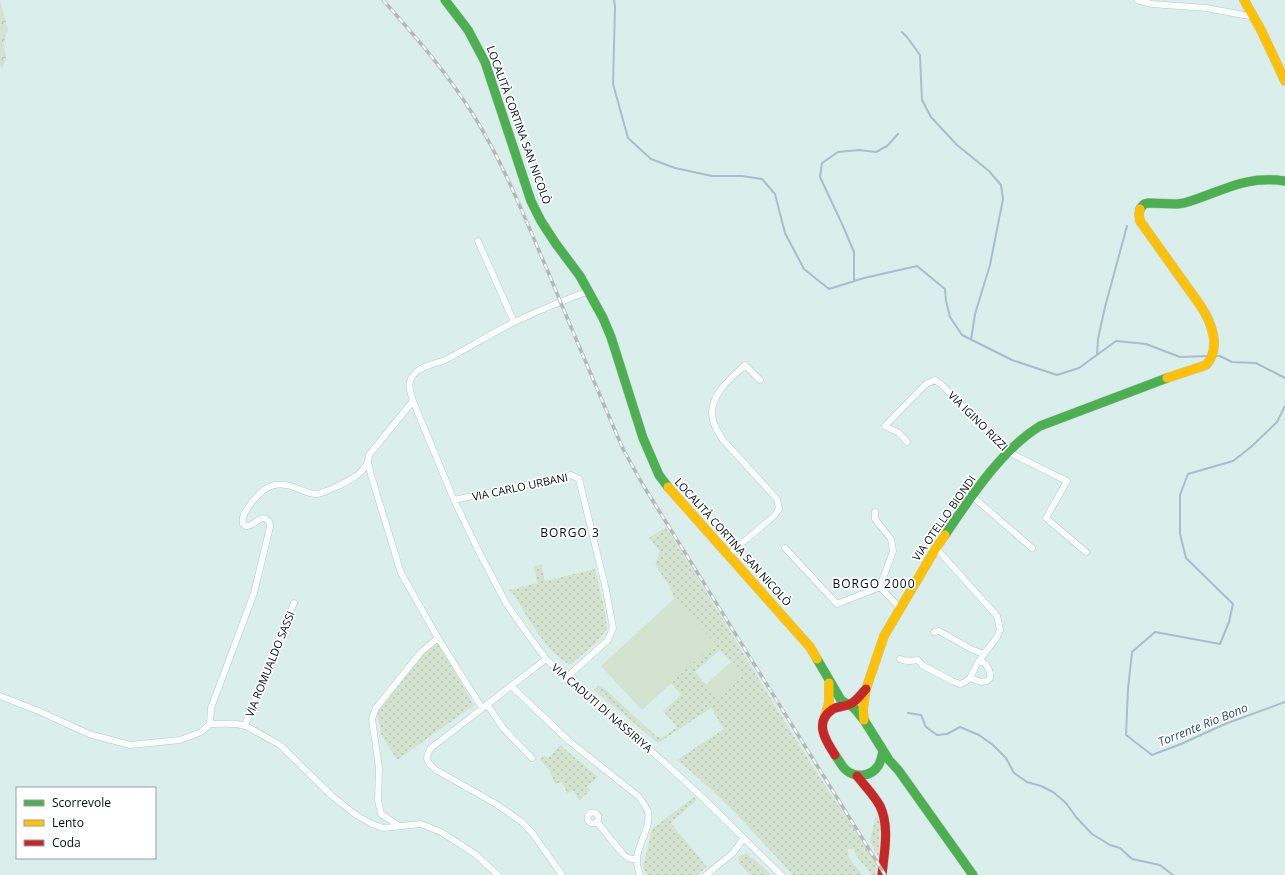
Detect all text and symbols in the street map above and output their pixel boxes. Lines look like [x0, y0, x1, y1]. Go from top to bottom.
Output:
street label: LOCALITÀ CORTINA SAN NICOLÒ [484, 43, 555, 206]
street label: VIA IGINO RIZZI [945, 387, 1012, 454]
street label: VIA CARLO URBANI [471, 469, 569, 504]
street label: VIA OTELLO BIONDI [908, 472, 979, 563]
street label: LOCALITÀ CORTINA SAN NICOLÒ [672, 474, 795, 609]
district label: BORGO 3 [540, 524, 600, 541]
district label: BORGO 2000 [832, 575, 916, 592]
street label: VIA ROMUALDO SASSI [241, 609, 298, 719]
street label: VIA CADUTI DI NASSIRIYA [549, 660, 656, 755]
water label: Torrente Rio Bono [1155, 699, 1251, 750]
legend [16, 787, 156, 859]
text: Scorrevole [52, 794, 111, 811]
text: Lento [52, 814, 84, 831]
text: Coda [52, 834, 81, 851]

